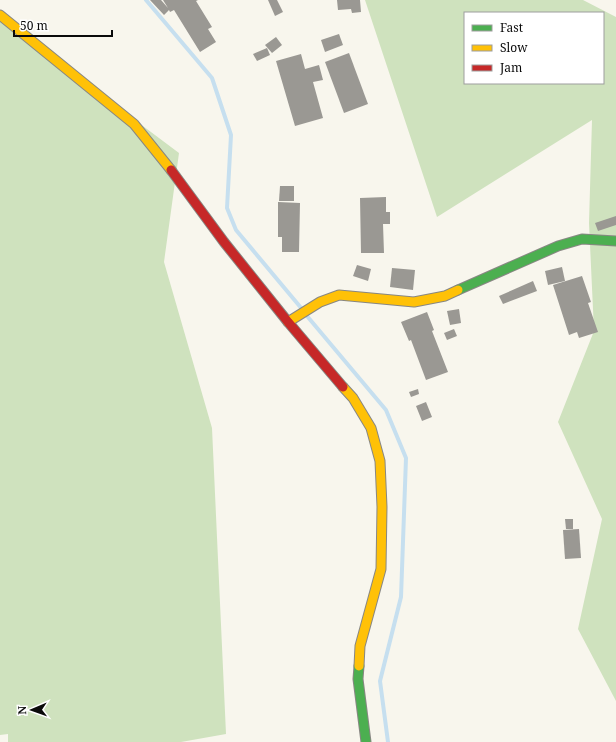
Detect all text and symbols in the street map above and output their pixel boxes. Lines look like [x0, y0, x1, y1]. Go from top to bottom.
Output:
scale bar [14, 12, 112, 38]
legend [464, 12, 604, 84]
text: 50 m [20, 17, 48, 34]
text: Fast [500, 19, 523, 36]
text: Slow [500, 39, 528, 56]
text: Jam [499, 59, 522, 76]
north arrow [12, 690, 52, 730]
text: N [14, 705, 29, 715]

